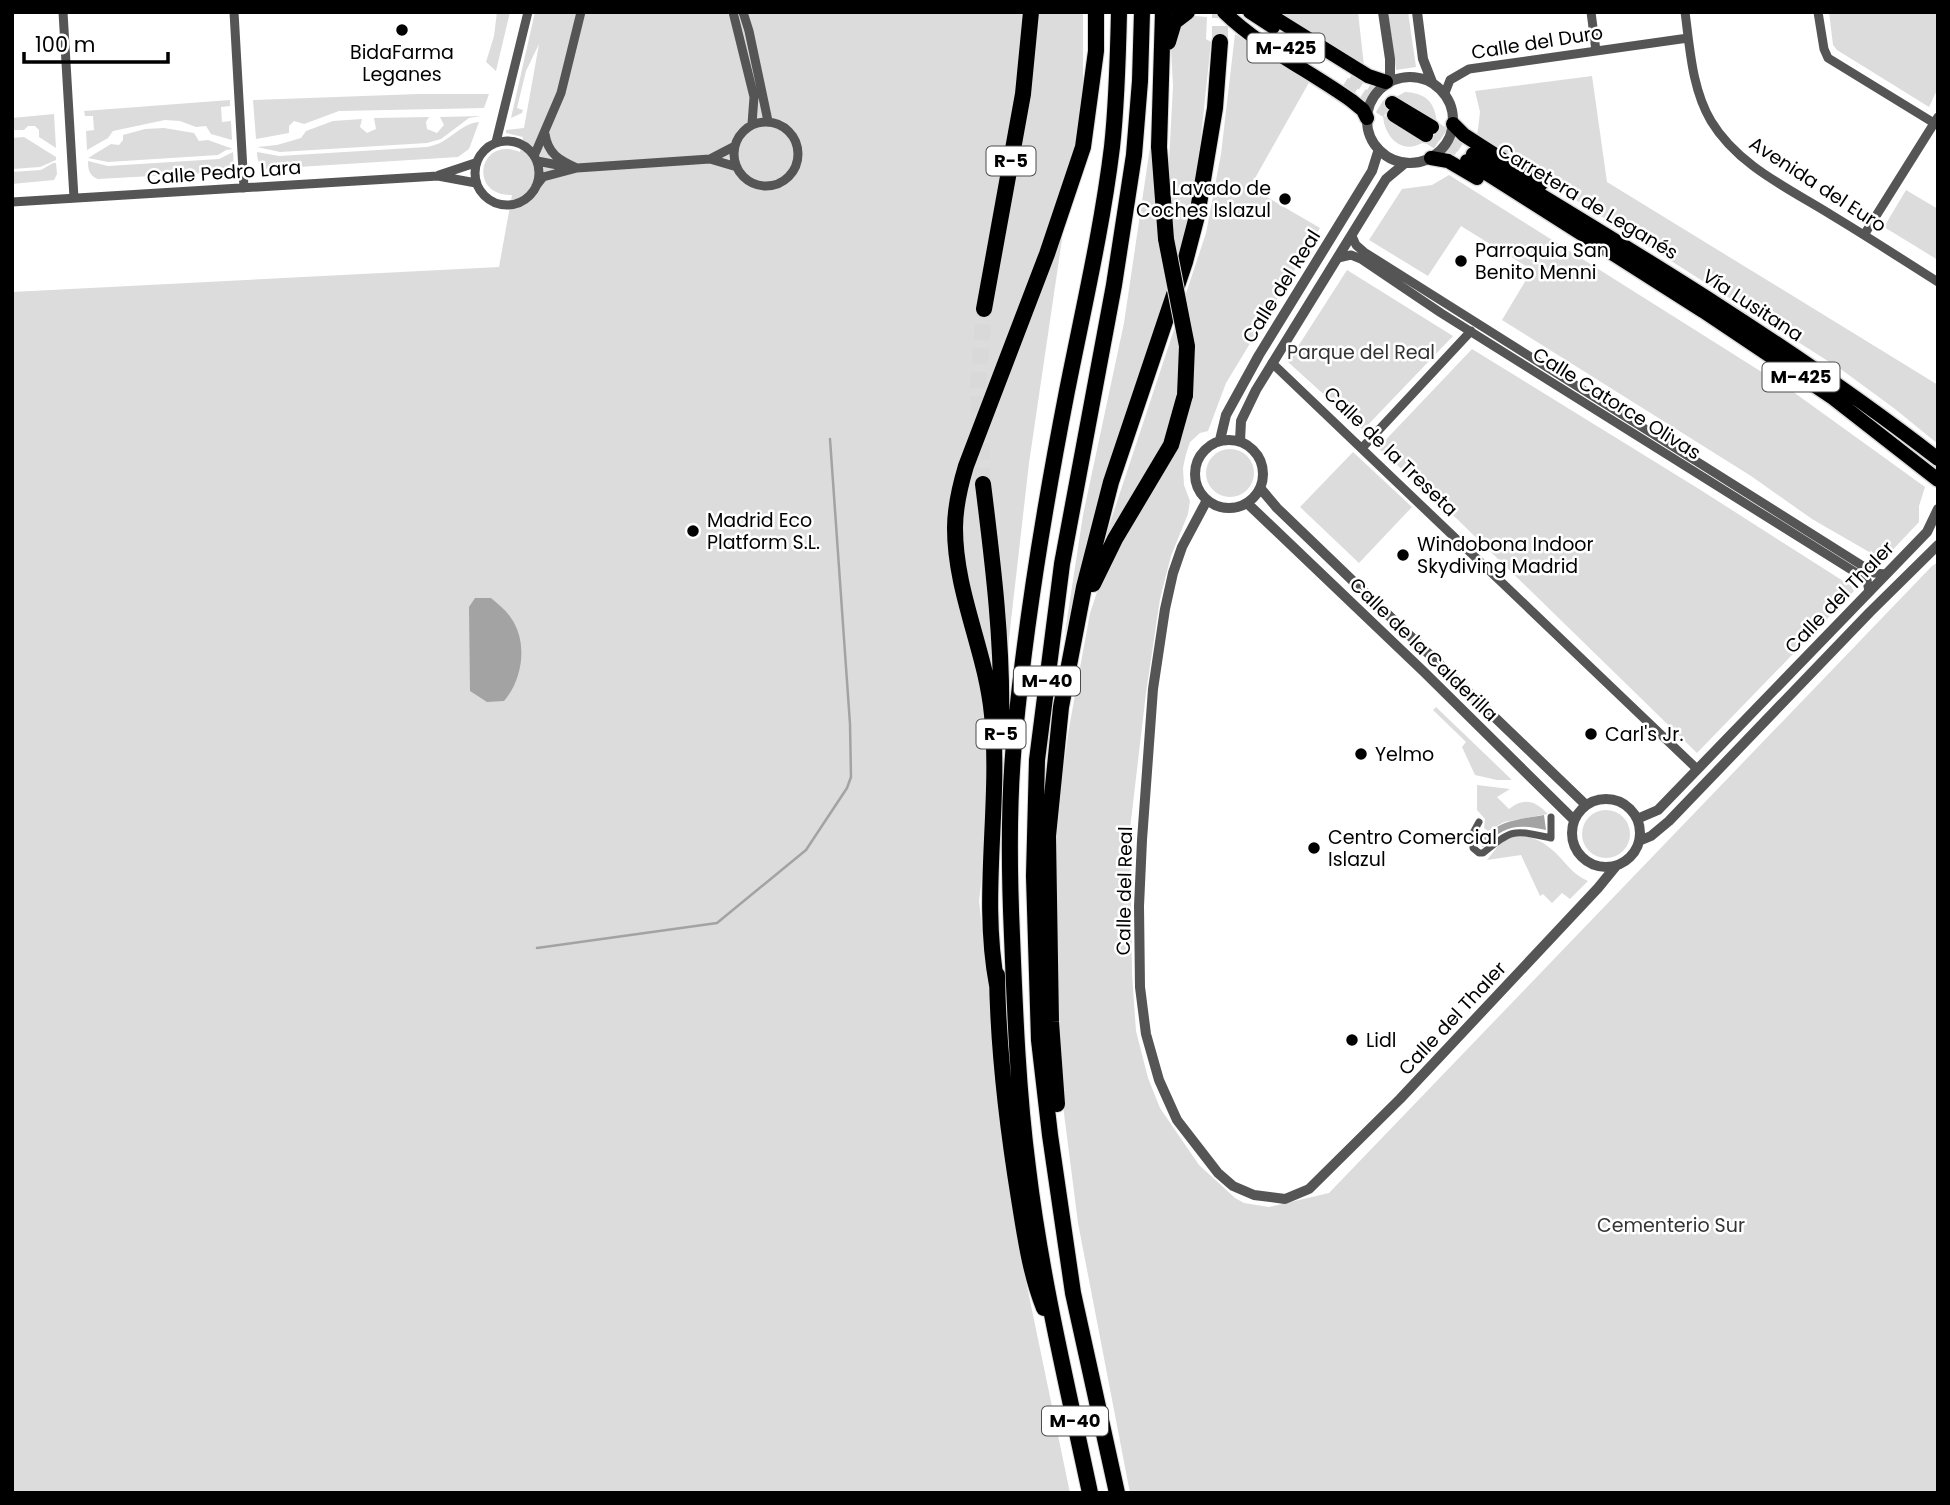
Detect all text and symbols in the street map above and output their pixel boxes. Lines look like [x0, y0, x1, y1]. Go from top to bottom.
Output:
street label: Calle del Duro [1469, 19, 1605, 66]
scale bar [24, 21, 168, 65]
marker: BidaFarma Leganes [394, 22, 410, 38]
text: 100 m [35, 30, 95, 59]
road number: M-425 [1248, 33, 1324, 62]
place label: BidaFarma Leganes [350, 39, 454, 88]
street label: Avenida del Euro [1744, 130, 1891, 239]
street label: Carretera de Leganés [1492, 137, 1683, 266]
road number: R-5 [986, 146, 1036, 176]
street label: Calle Pedro Lara [146, 154, 302, 191]
place label: Lavado de Coches Islazul [1136, 175, 1271, 224]
marker: Lavado de Coches Islazul [1277, 191, 1293, 207]
street label: Calle del Real [1236, 224, 1327, 348]
place label: Parroquia San Benito Menni [1475, 237, 1609, 286]
marker: Parroquia San Benito Menni [1453, 253, 1469, 269]
street label: Vía Lusitana [1697, 263, 1808, 348]
park label: Parque del Real [1287, 339, 1435, 366]
street label: Calle Catorce Olivas [1528, 341, 1706, 466]
road number: M-425 [1762, 362, 1840, 391]
street label: Calle de la Treseta [1318, 380, 1464, 522]
place label: Madrid Eco Platform S.L. [707, 507, 820, 556]
marker: Madrid Eco Platform S.L. [685, 523, 701, 539]
place label: Windobona Indoor Skydiving Madrid [1417, 531, 1594, 580]
street label: Calle del Thaler [1779, 535, 1900, 660]
marker: Windobona Indoor Skydiving Madrid [1395, 547, 1411, 563]
street label: Calle de la Calderilla [1344, 571, 1504, 727]
road number: M-40 [1014, 666, 1080, 696]
road number: R-5 [976, 720, 1026, 748]
place label: Carl's Jr. [1605, 721, 1683, 748]
marker: Carl's Jr. [1583, 726, 1599, 742]
place label: Yelmo [1375, 741, 1434, 768]
marker: Yelmo [1353, 746, 1369, 762]
place label: Centro Comercial Islazul [1328, 824, 1497, 873]
street label: Calle del Real [1110, 826, 1139, 956]
marker: Centro Comercial Islazul [1306, 840, 1322, 856]
street label: Calle del Thaler [1392, 955, 1512, 1081]
place label: Lidl [1366, 1027, 1396, 1054]
marker: Lidl [1344, 1032, 1360, 1048]
park label: Cementerio Sur [1597, 1212, 1745, 1239]
road number: M-40 [1042, 1406, 1108, 1436]

